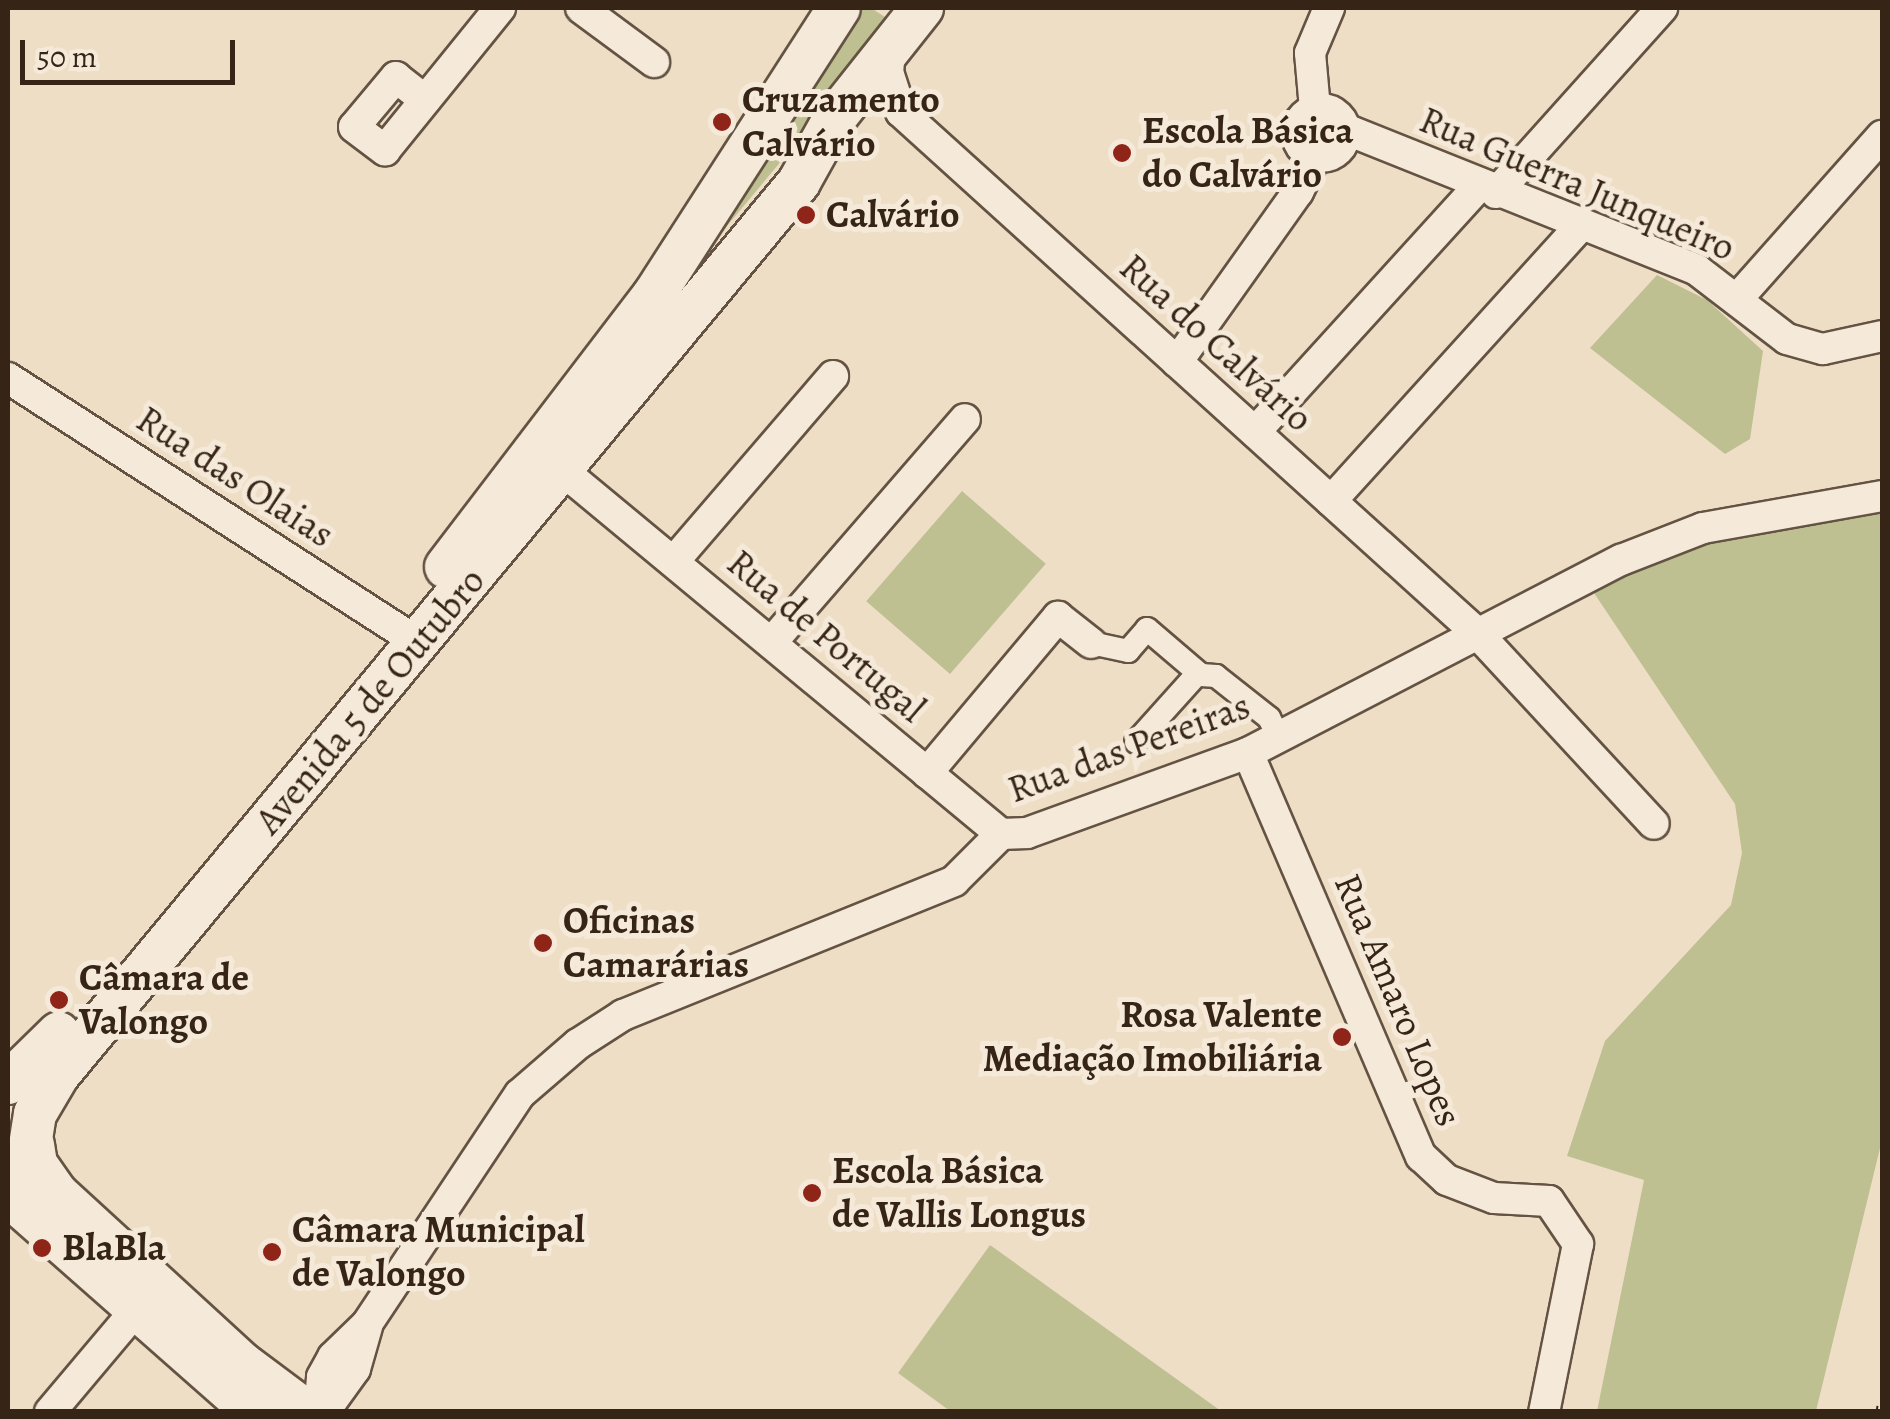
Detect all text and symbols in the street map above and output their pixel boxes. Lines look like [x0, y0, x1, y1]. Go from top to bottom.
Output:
scale bar [25, 20, 240, 82]
text: 50 m [37, 37, 97, 77]
place label: Cruzamento Calvário [742, 77, 940, 166]
street label: Rua Guerra Junqueiro [1413, 97, 1741, 271]
place label: Escola Básica do Calvário [1142, 108, 1354, 198]
marker: Cruzamento Calvário [711, 111, 733, 133]
marker: Escola Básica do Calvário [1111, 142, 1133, 164]
place label: Calvário [826, 192, 959, 238]
marker: Calvário [795, 204, 817, 226]
street label: Rua do Calvário [1110, 245, 1322, 441]
street label: Rua das Olaias [128, 396, 342, 558]
street label: Rua de Portugal [718, 540, 934, 732]
street label: Avenida 5 de Outubro [245, 559, 495, 843]
street label: Rua das Pereiras [1002, 683, 1256, 813]
street label: Rua Amaro Lopes [1324, 867, 1472, 1133]
place label: Oficinas Camarárias [563, 898, 749, 988]
marker: Oficinas Camarárias [532, 932, 554, 954]
place label: Câmara de Valongo [79, 955, 249, 1044]
marker: Câmara de Valongo [48, 989, 70, 1011]
place label: Rosa Valente Mediação Imobiliária [983, 992, 1322, 1082]
marker: Rosa Valente Mediação Imobiliária [1331, 1026, 1353, 1048]
place label: Escola Básica de Vallis Longus [832, 1148, 1086, 1238]
marker: Escola Básica de Vallis Longus [801, 1182, 823, 1204]
place label: Câmara Municipal de Valongo [292, 1207, 585, 1296]
place label: BlaBla [62, 1225, 166, 1271]
marker: BlaBla [31, 1237, 53, 1259]
marker: Câmara Municipal de Valongo [261, 1241, 283, 1263]

